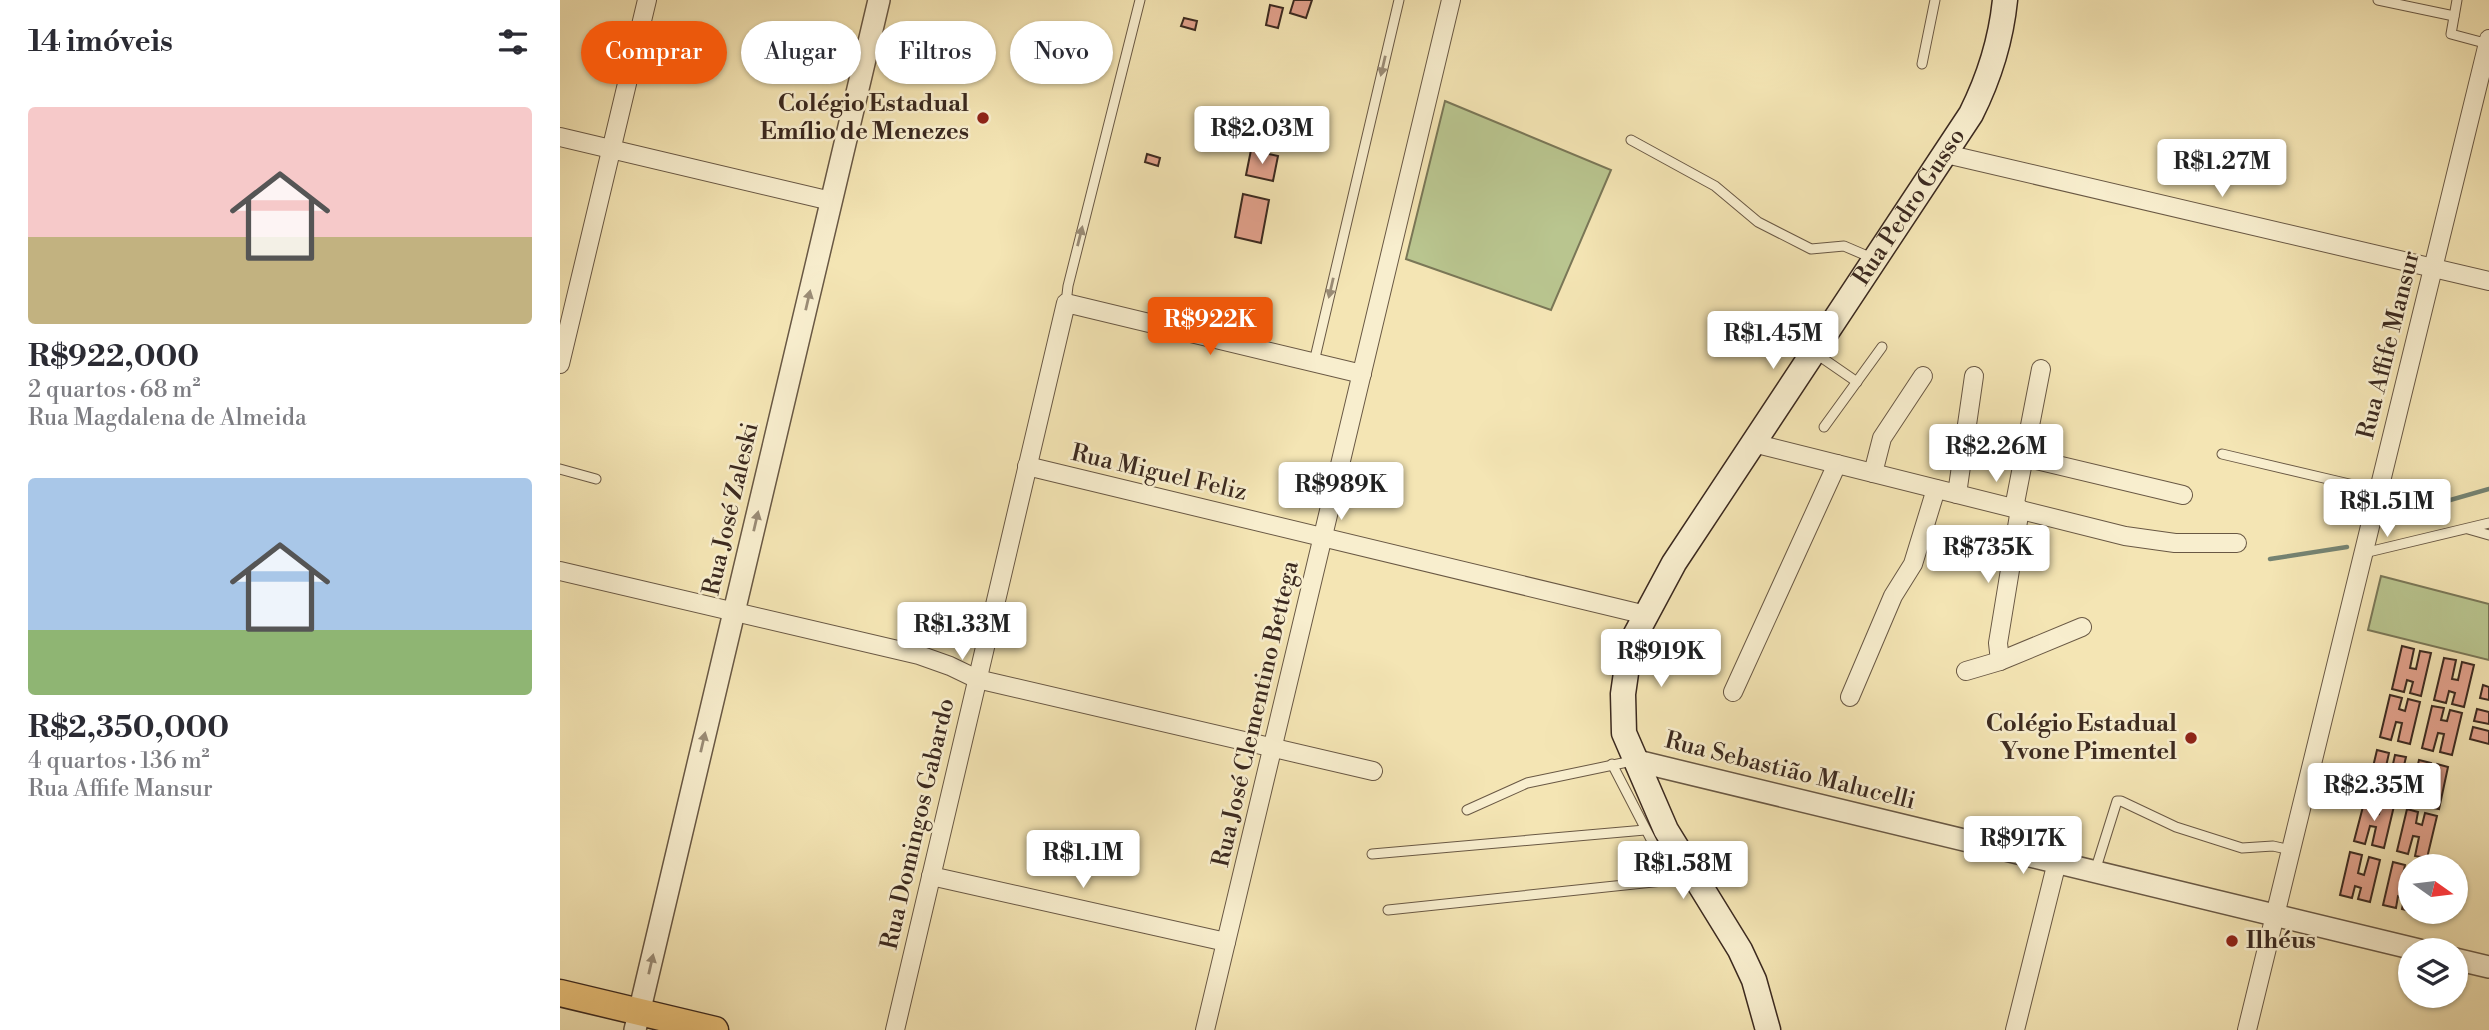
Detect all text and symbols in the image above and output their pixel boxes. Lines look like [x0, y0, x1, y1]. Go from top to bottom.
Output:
chip: Comprar [581, 21, 727, 84]
chip: Alugar [741, 21, 861, 84]
chip: Filtros [875, 21, 996, 84]
chip: Novo [1010, 21, 1113, 84]
text: 14 imóveis [28, 23, 173, 61]
icon: filters [494, 23, 532, 61]
one-way arrow [1377, 56, 1388, 78]
place label: Colégio Estadual Emílio de Menezes [760, 89, 969, 147]
pin: R$2.03M [1197, 106, 1327, 166]
marker: Colégio Estadual Emílio de Menezes [975, 110, 991, 126]
text: R$2.03M [1210, 115, 1314, 143]
street label: Rua Pedro Gusso [1847, 123, 1972, 291]
pin: R$1.27M [2157, 140, 2287, 199]
text: R$1.27M [2173, 148, 2271, 176]
icon: home [217, 153, 343, 279]
one-way arrow [1075, 225, 1086, 247]
street label: Rua Affife Mansur [2351, 248, 2427, 442]
one-way arrow [1326, 277, 1337, 299]
one-way arrow [803, 288, 814, 310]
pin: R$922K [1153, 298, 1267, 357]
text: R$922K [1164, 306, 1256, 334]
pin: R$1.45M [1708, 312, 1838, 371]
text: R$1.45M [1723, 320, 1823, 348]
text: R$922,000 [28, 338, 199, 376]
text: 2 quartos · 68 m² [28, 376, 201, 404]
text: Rua Magdalena de Almeida [28, 404, 307, 432]
street label: Rua José Zaleski [697, 419, 766, 598]
pin: R$2.26M [1931, 424, 2061, 484]
text: R$2.26M [1945, 433, 2047, 461]
street label: Rua Miguel Feliz [1068, 438, 1250, 508]
pin: R$989K [1284, 462, 1398, 522]
text: R$989K [1295, 471, 1387, 499]
pin: R$1.51M [2322, 480, 2452, 539]
text: R$1.51M [2340, 488, 2434, 516]
one-way arrow [750, 510, 761, 532]
icon: home [217, 524, 343, 650]
pin: R$735K [1931, 526, 2045, 585]
text: R$735K [1943, 534, 2033, 562]
street label: Rua José Clementino Bettega [1206, 557, 1306, 870]
pin: R$1.33M [897, 602, 1027, 662]
text: R$1.33M [913, 611, 1011, 639]
pin: R$919K [1604, 630, 1718, 689]
text: R$919K [1617, 638, 1705, 666]
street label: Rua Domingos Gabardo [874, 695, 962, 953]
text: R$2,350,000 [28, 709, 229, 747]
place label: Colégio Estadual Yvone Pimentel [1986, 709, 2177, 767]
street label: Rua Sebastião Malucelli [1662, 725, 1919, 817]
marker: Colégio Estadual Yvone Pimentel [2183, 730, 2199, 746]
one-way arrow [698, 731, 709, 753]
text: 4 quartos · 136 m² [28, 747, 210, 775]
pin: R$2.35M [2309, 764, 2439, 823]
text: R$2.35M [2324, 772, 2424, 800]
text: Rua Affife Mansur [28, 775, 213, 803]
pin: R$917K [1966, 816, 2080, 876]
text: R$917K [1980, 825, 2066, 853]
pin: R$1.1M [1026, 830, 1140, 890]
text: R$1.1M [1043, 839, 1123, 867]
pin: R$1.58M [1618, 842, 1748, 901]
text: R$1.58M [1634, 850, 1732, 878]
north arrow [2398, 854, 2468, 924]
map controls [2398, 854, 2468, 1008]
place label: Ilhéus [2246, 926, 2316, 956]
marker: Ilhéus [2224, 933, 2240, 949]
button: layers [2398, 938, 2468, 1008]
one-way arrow [645, 953, 656, 975]

